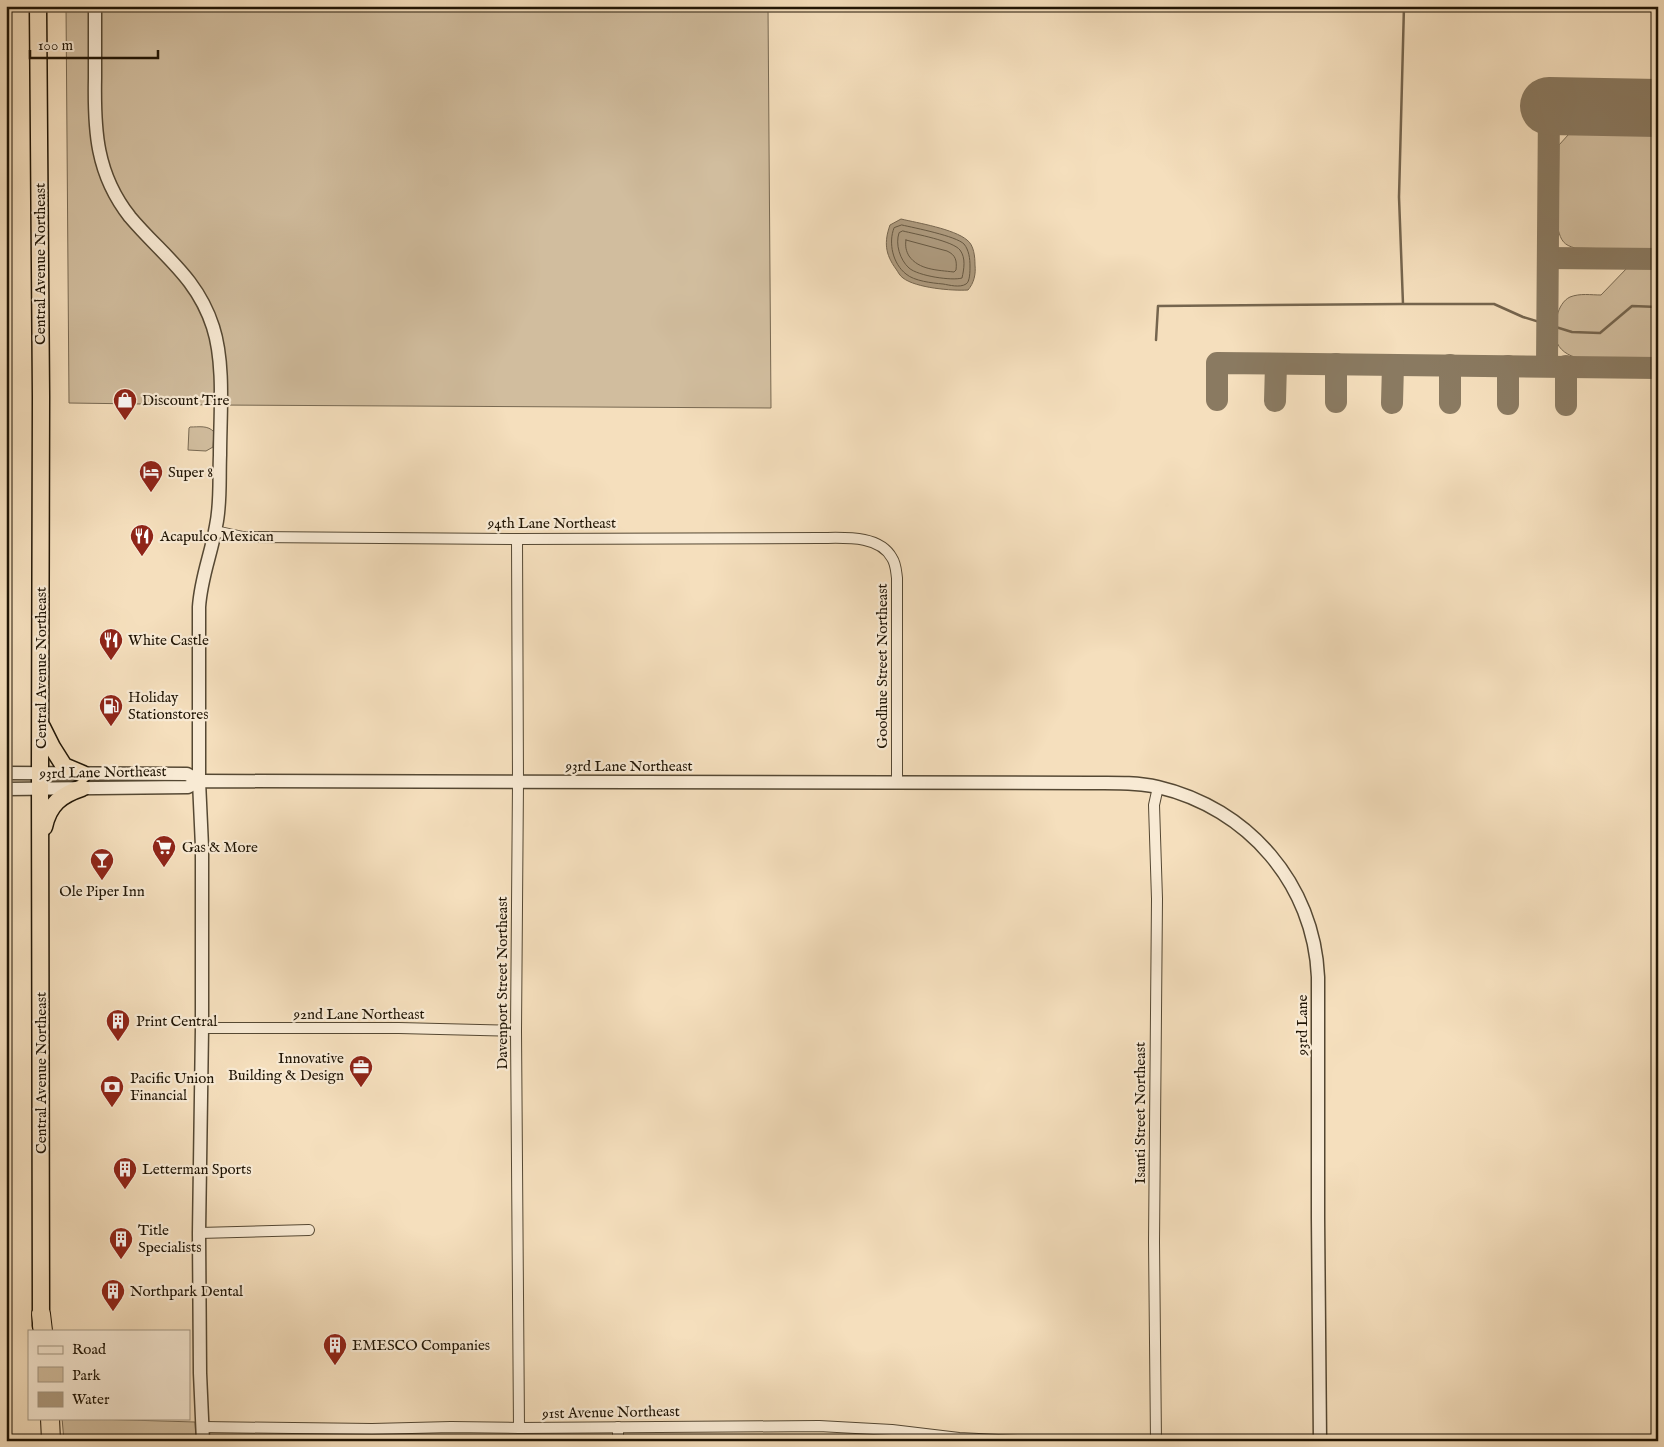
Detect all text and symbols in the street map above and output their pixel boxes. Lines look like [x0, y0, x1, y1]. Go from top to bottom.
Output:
scale bar [30, 28, 158, 60]
text: 100 m [38, 36, 74, 55]
street label: Central Avenue Northeast [31, 183, 50, 345]
shop icon: Discount Tire [112, 387, 138, 421]
place label: Discount Tire [142, 391, 229, 410]
hotel icon: Super 8 [138, 459, 164, 493]
place label: Super 8 [168, 463, 213, 482]
street label: 94th Lane Northeast [487, 514, 616, 533]
restaurant icon: Acapulco Mexican [129, 523, 155, 557]
place label: Acapulco Mexican [159, 527, 274, 546]
street label: Goodhue Street Northeast [873, 583, 892, 749]
street label: Central Avenue Northeast [32, 587, 51, 749]
restaurant icon: White Castle [98, 627, 124, 661]
place label: White Castle [128, 631, 209, 650]
place label: Holiday Stationstores [128, 688, 209, 724]
fuel station icon: Holiday Stationstores [98, 693, 124, 727]
street label: 93rd Lane Northeast [564, 757, 693, 776]
street label: 93rd Lane Northeast [38, 762, 167, 783]
supermarket icon: Gas & More [151, 834, 177, 868]
place label: Gas & More [182, 838, 258, 857]
bar icon: Ole Piper Inn [89, 847, 115, 881]
place label: Ole Piper Inn [59, 882, 145, 901]
street label: Davenport Street Northeast [493, 896, 512, 1070]
street label: Central Avenue Northeast [32, 992, 51, 1154]
street label: 93rd Lane [1293, 994, 1312, 1056]
street label: 92nd Lane Northeast [292, 1005, 425, 1024]
building icon: Print Central [105, 1008, 131, 1042]
place label: Print Central [136, 1012, 218, 1031]
street label: Isanti Street Northeast [1131, 1042, 1150, 1184]
place label: Innovative Building & Design [228, 1049, 344, 1085]
office icon: Innovative Building & Design [348, 1054, 374, 1088]
place label: Pacific Union Financial [130, 1069, 214, 1105]
bank icon: Pacific Union Financial [99, 1074, 125, 1108]
building icon: Letterman Sports [112, 1156, 138, 1190]
place label: Letterman Sports [142, 1160, 252, 1179]
place label: Title Specialists [138, 1221, 201, 1257]
building icon: Title Specialists [108, 1226, 134, 1260]
building icon: Northpark Dental [100, 1278, 126, 1312]
place label: Northpark Dental [130, 1282, 244, 1301]
legend [28, 1330, 190, 1420]
building icon: EMESCO Companies [322, 1332, 348, 1366]
place label: EMESCO Companies [352, 1336, 490, 1355]
text: Road [72, 1340, 107, 1359]
text: Park [72, 1366, 102, 1385]
text: Water [72, 1390, 110, 1409]
street label: 91st Avenue Northeast [541, 1402, 680, 1423]

